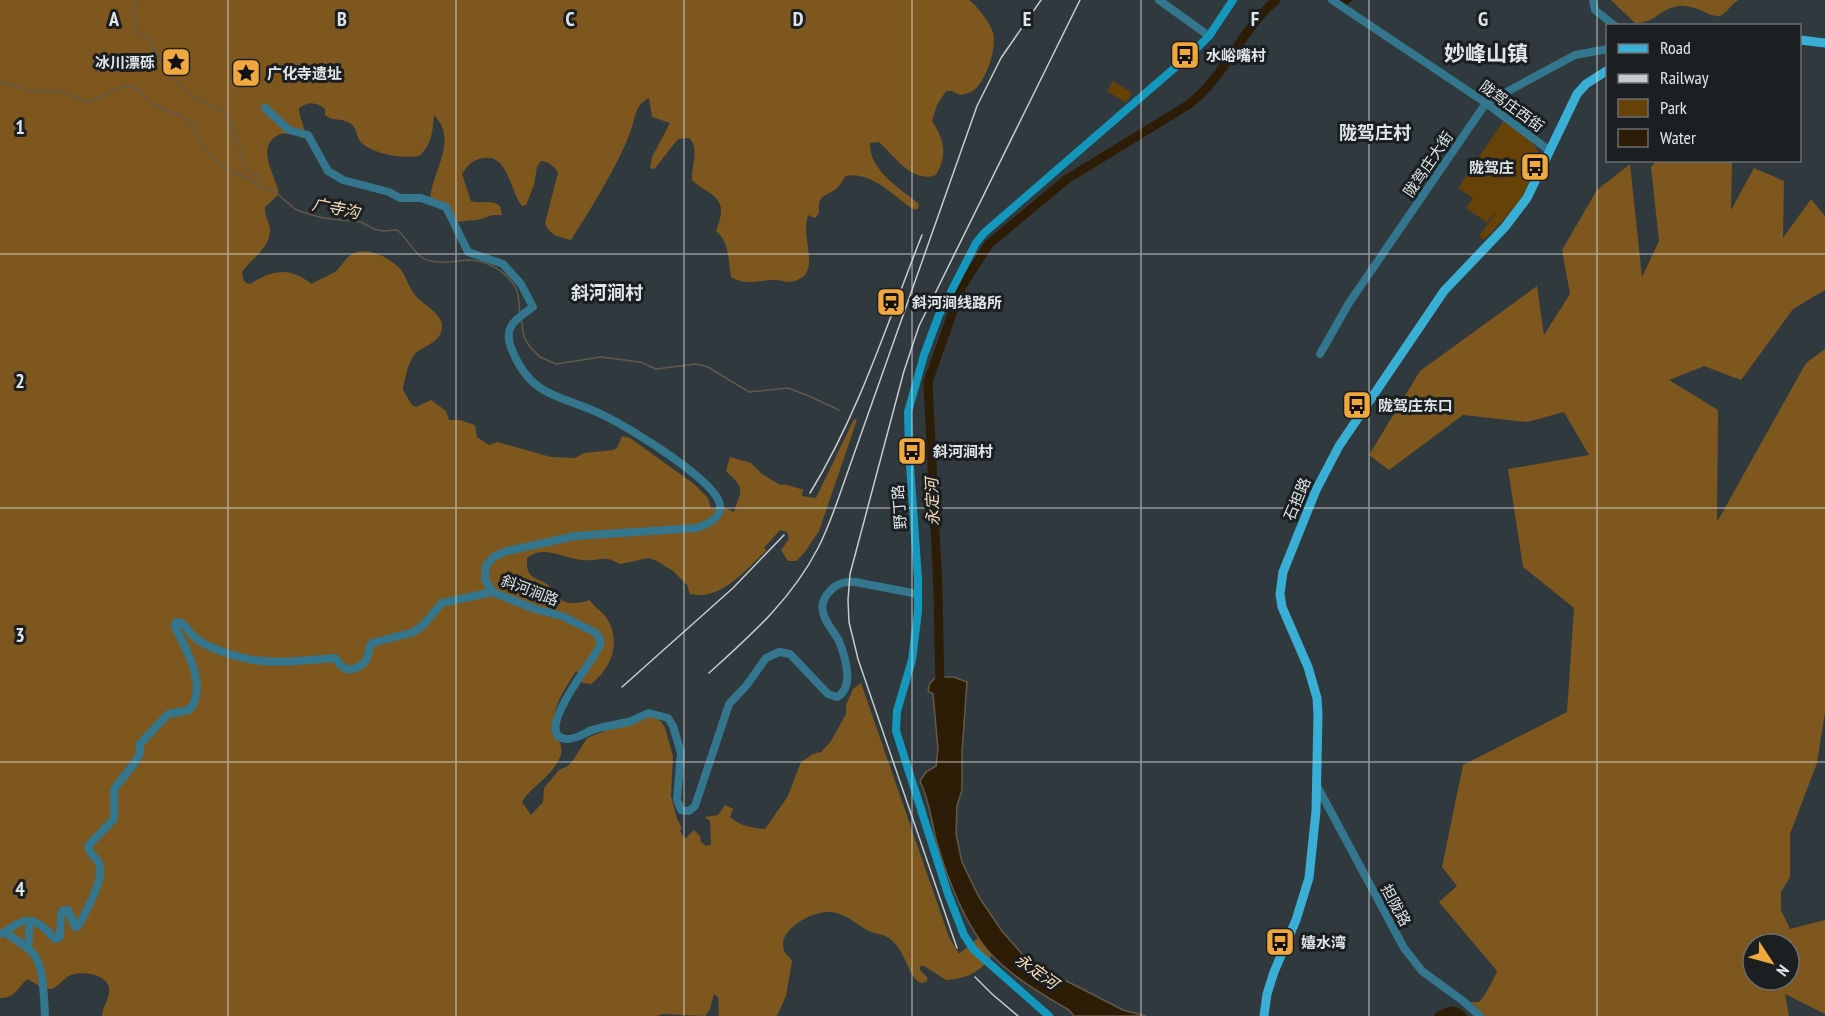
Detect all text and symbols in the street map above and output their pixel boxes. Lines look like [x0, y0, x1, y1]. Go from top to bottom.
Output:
text: A [108, 6, 120, 32]
text: B [337, 6, 347, 32]
text: C [565, 6, 575, 32]
text: D [793, 6, 804, 32]
text: E [1023, 6, 1031, 32]
text: F [1251, 6, 1259, 32]
text: G [1478, 6, 1488, 32]
legend [1606, 24, 1801, 162]
text: Road [1660, 36, 1691, 59]
bus stop icon: 水峪嘴村 [1169, 39, 1201, 71]
district label: 妙峰山镇 [1444, 40, 1528, 67]
place icon: 冰川漂砾 [160, 46, 192, 78]
place label: 水峪嘴村 [1206, 46, 1266, 65]
place label: 冰川漂砾 [95, 53, 155, 72]
place icon: 广化寺遗址 [230, 57, 262, 89]
place label: 广化寺遗址 [267, 64, 342, 83]
text: Railway [1660, 66, 1709, 89]
street label: 陇驾庄西街 [1476, 76, 1548, 136]
text: Park [1660, 96, 1687, 119]
text: 1 [15, 114, 25, 140]
district label: 陇驾庄村 [1339, 121, 1411, 144]
text: Water [1660, 126, 1696, 149]
street label: 陇驾庄大街 [1399, 128, 1457, 200]
bus stop icon: 陇驾庄 [1519, 151, 1551, 183]
place label: 陇驾庄 [1469, 158, 1514, 177]
water label: 广寺沟 [311, 194, 363, 223]
district label: 斜河涧村 [571, 281, 643, 304]
station icon: 斜河涧线路所 [875, 286, 907, 318]
place label: 斜河涧线路所 [912, 293, 1002, 312]
text: 2 [15, 368, 25, 394]
bus stop icon: 陇驾庄东口 [1341, 389, 1373, 421]
place label: 陇驾庄东口 [1378, 396, 1453, 415]
bus stop icon: 斜河涧村 [896, 435, 928, 467]
place label: 斜河涧村 [933, 442, 993, 461]
water label: 永定河 [921, 475, 943, 526]
street label: 石担路 [1279, 475, 1315, 523]
street label: 野丁路 [888, 484, 910, 530]
street label: 斜河涧路 [499, 570, 561, 610]
text: 3 [15, 622, 25, 648]
text: 4 [15, 876, 25, 902]
street label: 担陇路 [1377, 881, 1415, 929]
bus stop icon: 嬉水湾 [1264, 926, 1296, 958]
north arrow [1741, 932, 1801, 992]
place label: 嬉水湾 [1301, 933, 1346, 952]
water label: 永定河 [1012, 949, 1065, 995]
text: N [1773, 961, 1794, 980]

